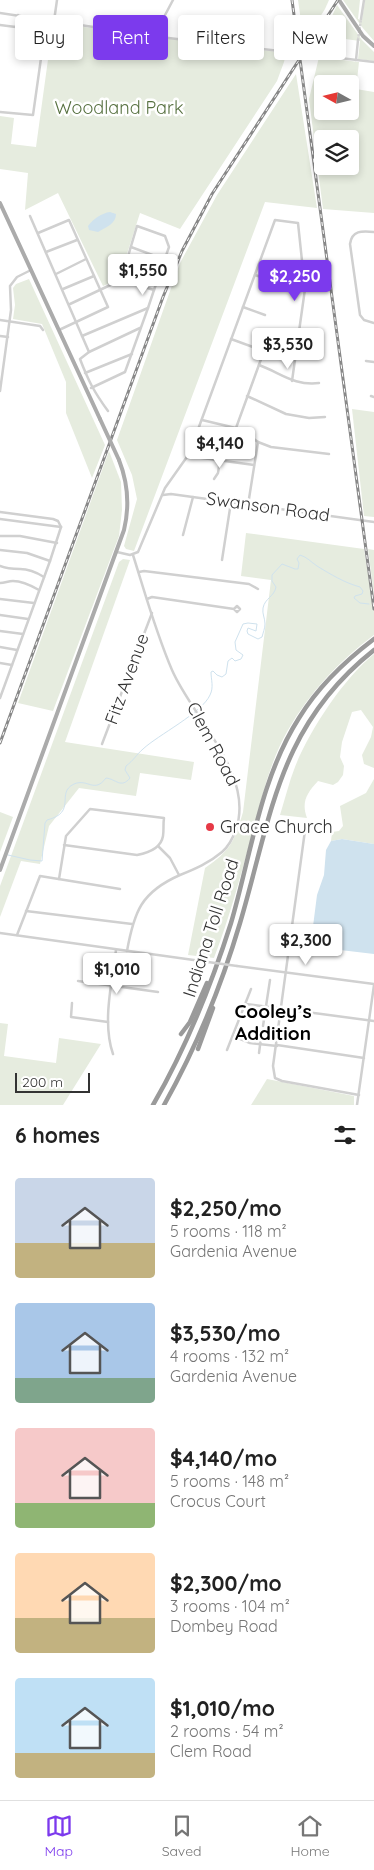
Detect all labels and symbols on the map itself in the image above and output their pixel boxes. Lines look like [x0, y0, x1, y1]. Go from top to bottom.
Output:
north arrow [314, 75, 359, 120]
park label: Woodland Park [54, 96, 184, 119]
pin: $1,550 [102, 254, 184, 296]
pin: $2,250 [254, 260, 336, 302]
pin: $3,530 [247, 328, 329, 370]
pin: $4,140 [179, 426, 261, 469]
street label: Swanson Road [205, 486, 331, 527]
street label: Fitz Avenue [99, 630, 154, 728]
street label: Clem Road [182, 698, 245, 790]
place label: Grace Church [220, 815, 333, 838]
marker: Grace Church [204, 821, 216, 833]
street label: Indiana Toll Road [177, 856, 244, 1000]
pin: $2,300 [265, 924, 347, 966]
pin: $1,010 [76, 952, 158, 995]
district label: Cooley’s Addition [234, 999, 312, 1045]
scale bar [15, 1070, 90, 1093]

